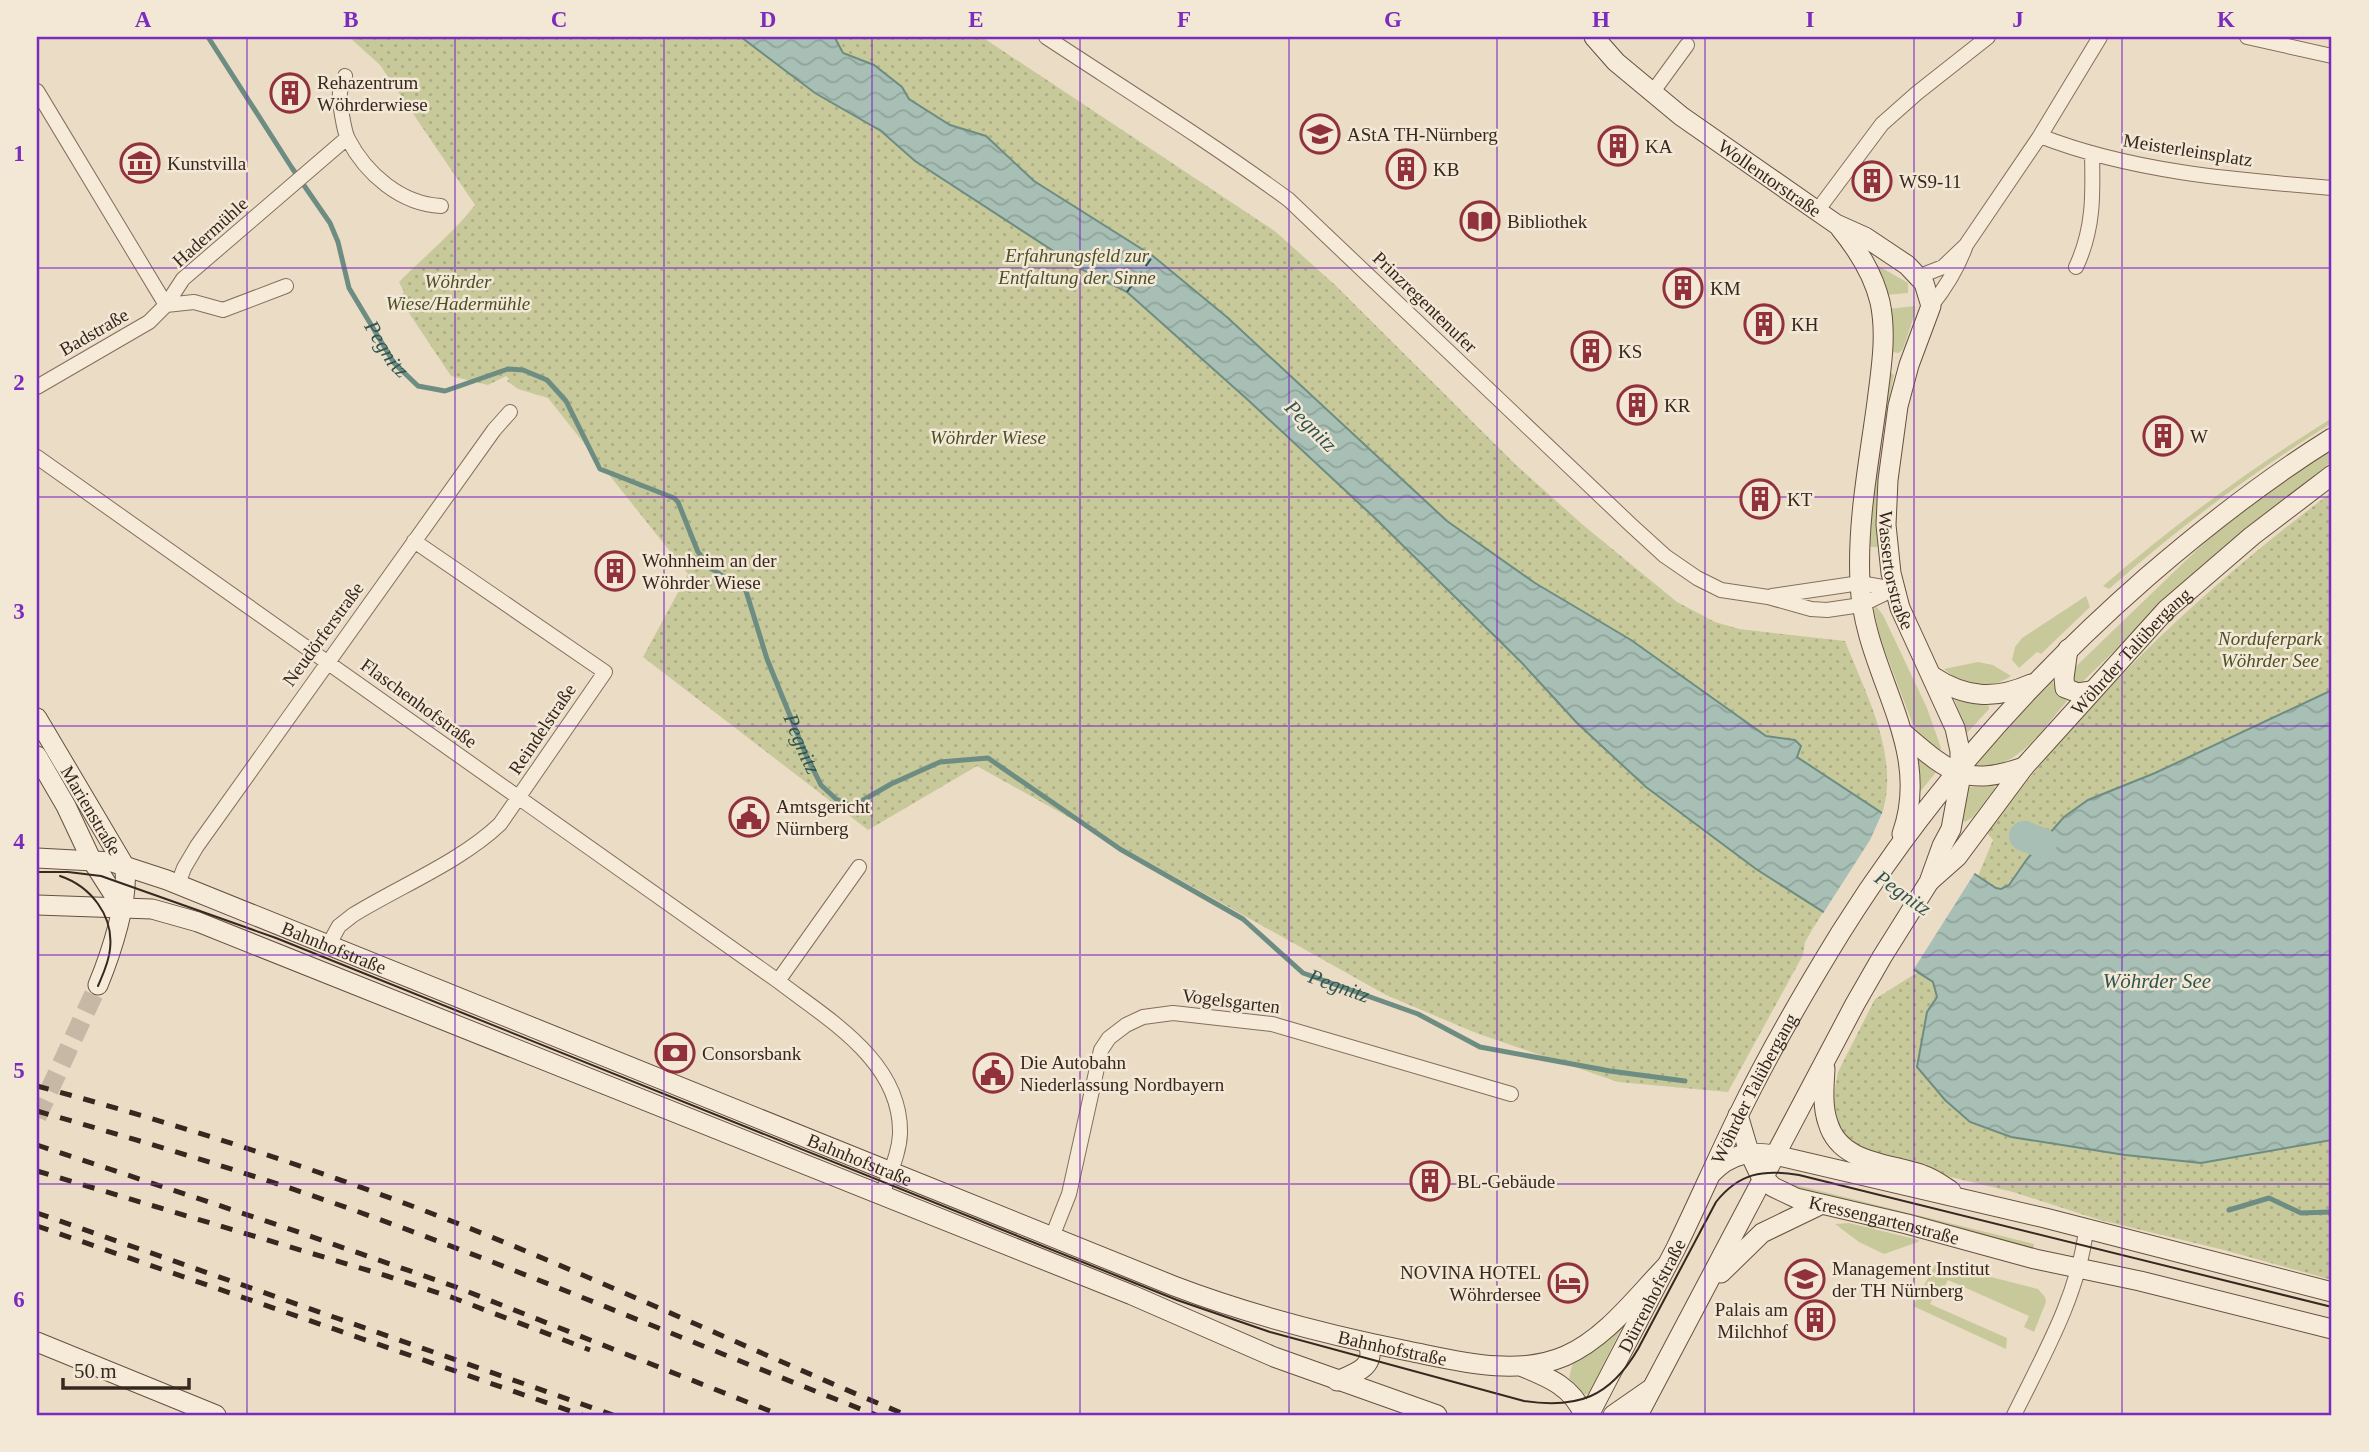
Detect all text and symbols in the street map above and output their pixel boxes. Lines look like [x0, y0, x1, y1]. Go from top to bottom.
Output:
text: A [135, 7, 152, 32]
text: B [343, 7, 359, 32]
text: C [551, 7, 567, 32]
text: D [760, 7, 776, 32]
text: E [968, 7, 984, 32]
text: F [1177, 7, 1191, 32]
text: G [1384, 7, 1402, 32]
text: H [1592, 7, 1610, 32]
text: I [1806, 7, 1815, 32]
text: J [2012, 7, 2024, 32]
text: K [2217, 7, 2235, 32]
building icon: Rehazentrum Wöhrderwiese [269, 72, 311, 114]
place label: Rehazentrum Wöhrderwiese [317, 72, 428, 115]
school or university icon: AStA TH-Nürnberg [1299, 113, 1341, 155]
place label: AStA TH-Nürnberg [1347, 124, 1498, 145]
building icon: KA [1597, 125, 1639, 167]
street label: Meisterleinsplatz [2122, 129, 2254, 171]
street label: Wollentorstraße [1714, 135, 1825, 221]
place label: KA [1645, 136, 1673, 157]
text: 1 [13, 141, 25, 166]
museum icon: Kunstvilla [119, 142, 161, 184]
building icon: KB [1385, 148, 1427, 190]
place label: Kunstvilla [167, 153, 247, 174]
place label: KB [1433, 159, 1459, 180]
building icon: WS9-11 [1851, 160, 1893, 202]
place label: WS9-11 [1899, 171, 1962, 192]
street label: Hadermühle [168, 193, 252, 271]
library icon: Bibliothek [1459, 200, 1501, 242]
place label: Bibliothek [1507, 211, 1588, 232]
park label: Erfahrungsfeld zur Entfaltung der Sinne [997, 245, 1156, 288]
street label: Prinzregentenufer [1369, 247, 1482, 357]
building icon: KM [1662, 267, 1704, 309]
park label: Wöhrder Wiese/Hadermühle [386, 271, 530, 314]
place label: KM [1710, 278, 1741, 299]
building icon: KH [1743, 303, 1785, 345]
street label: Badstraße [56, 304, 132, 360]
place label: KH [1791, 314, 1819, 335]
water label: Pegnitz [359, 315, 414, 383]
building icon: KS [1570, 330, 1612, 372]
place label: KS [1618, 341, 1642, 362]
text: 2 [13, 370, 25, 395]
building icon: KR [1616, 384, 1658, 426]
water label: Pegnitz [1280, 395, 1342, 457]
place label: KR [1664, 395, 1691, 416]
building icon: W [2142, 415, 2184, 457]
place label: W [2190, 426, 2208, 447]
park label: Wöhrder Wiese [930, 427, 1046, 448]
building icon: KT [1739, 478, 1781, 520]
place label: KT [1787, 489, 1813, 510]
street label: Wassertorstraße [1875, 510, 1919, 633]
building icon: Wohnheim an der Wöhrder Wiese [594, 550, 636, 592]
place label: Wohnheim an der Wöhrder Wiese [642, 550, 777, 593]
street label: Neudörferstraße [278, 578, 368, 690]
street label: Wöhrder Talübergang [2066, 583, 2195, 719]
text: 3 [13, 599, 25, 624]
park label: Norduferpark Wöhrder See [2217, 628, 2322, 671]
street label: Flaschenhofstraße [357, 654, 481, 752]
street label: Reindelstraße [504, 680, 580, 778]
water label: Pegnitz [778, 709, 825, 778]
street label: Marienstraße [57, 762, 126, 859]
public building icon: Amtsgericht Nürnberg [728, 796, 770, 838]
place label: Amtsgericht Nürnberg [776, 796, 871, 839]
text: 4 [13, 829, 25, 854]
water label: Pegnitz [1869, 865, 1936, 921]
street label: Bahnhofstraße [279, 917, 389, 978]
water label: Pegnitz [1304, 964, 1373, 1008]
water label: Wöhrder See [2103, 969, 2211, 993]
street label: Vogelsgarten [1181, 985, 1282, 1018]
street label: Wöhrder Talübergang [1706, 1009, 1801, 1167]
bank icon: Consorsbank [654, 1032, 696, 1074]
place label: Consorsbank [702, 1043, 802, 1064]
public building icon: Die Autobahn Niederlassung Nordbayern [972, 1052, 1014, 1094]
place label: Die Autobahn Niederlassung Nordbayern [1020, 1052, 1225, 1095]
text: 5 [13, 1058, 25, 1083]
street label: Bahnhofstraße [805, 1129, 915, 1190]
building icon: BL-Gebäude [1409, 1160, 1451, 1202]
place label: BL-Gebäude [1457, 1171, 1555, 1192]
street label: Kressengartenstraße [1807, 1191, 1962, 1248]
street label: Dürrenhofstraße [1613, 1235, 1689, 1355]
school or university icon: Management Institut der TH Nürnberg [1784, 1258, 1826, 1300]
place label: Management Institut der TH Nürnberg [1832, 1258, 1990, 1301]
place label: NOVINA HOTEL Wöhrdersee [1400, 1262, 1541, 1305]
hotel icon: NOVINA HOTEL Wöhrdersee [1547, 1262, 1589, 1304]
text: 6 [13, 1287, 25, 1312]
place label: Palais am Milchhof [1715, 1299, 1789, 1342]
building icon: Palais am Milchhof [1794, 1299, 1836, 1341]
street label: Bahnhofstraße [1336, 1326, 1449, 1369]
scale bar [63, 1347, 189, 1391]
text: 50 m [74, 1359, 117, 1383]

